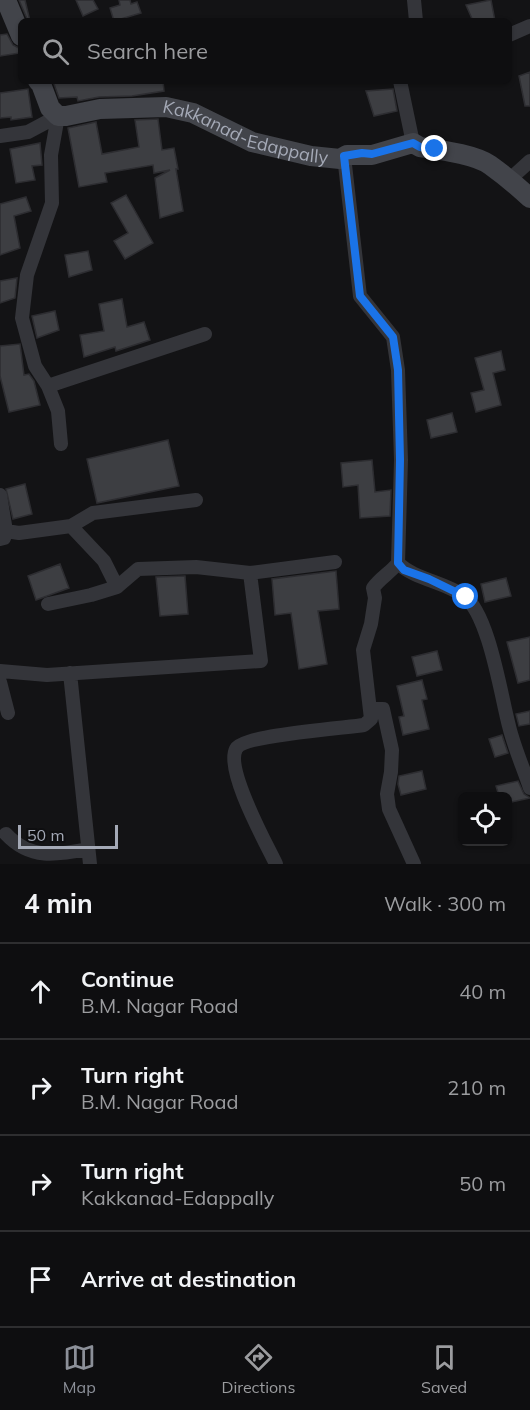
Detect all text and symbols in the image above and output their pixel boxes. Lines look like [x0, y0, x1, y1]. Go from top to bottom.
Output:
search box [18, 18, 512, 84]
icon: search [39, 35, 72, 68]
text: Search here [87, 37, 208, 65]
street label: Kakkanad-Edappally [161, 95, 330, 169]
route end [421, 135, 447, 161]
route start [452, 583, 478, 609]
map controls [458, 792, 512, 846]
button: locate [458, 792, 512, 846]
scale bar [18, 822, 118, 850]
text: 50 m [27, 825, 64, 845]
text: 4 min [24, 887, 93, 920]
text: Walk · 300 m [384, 891, 506, 916]
text: Continue [81, 965, 174, 993]
icon: ahead [24, 975, 57, 1008]
text: 40 m [459, 979, 506, 1004]
text: B.M. Nagar Road [81, 993, 238, 1018]
text: Turn right [81, 1061, 184, 1089]
icon: right [24, 1071, 57, 1104]
text: 210 m [447, 1075, 506, 1100]
text: B.M. Nagar Road [81, 1089, 238, 1114]
text: Turn right [81, 1157, 184, 1185]
icon: right [24, 1167, 57, 1200]
text: 50 m [459, 1171, 506, 1196]
text: Kakkanad-Edappally [81, 1185, 274, 1210]
icon: arrive [24, 1263, 57, 1296]
text: Arrive at destination [81, 1265, 296, 1293]
tab: Map [63, 1341, 96, 1397]
tab: Directions [221, 1341, 295, 1397]
tab: Saved [421, 1341, 467, 1397]

